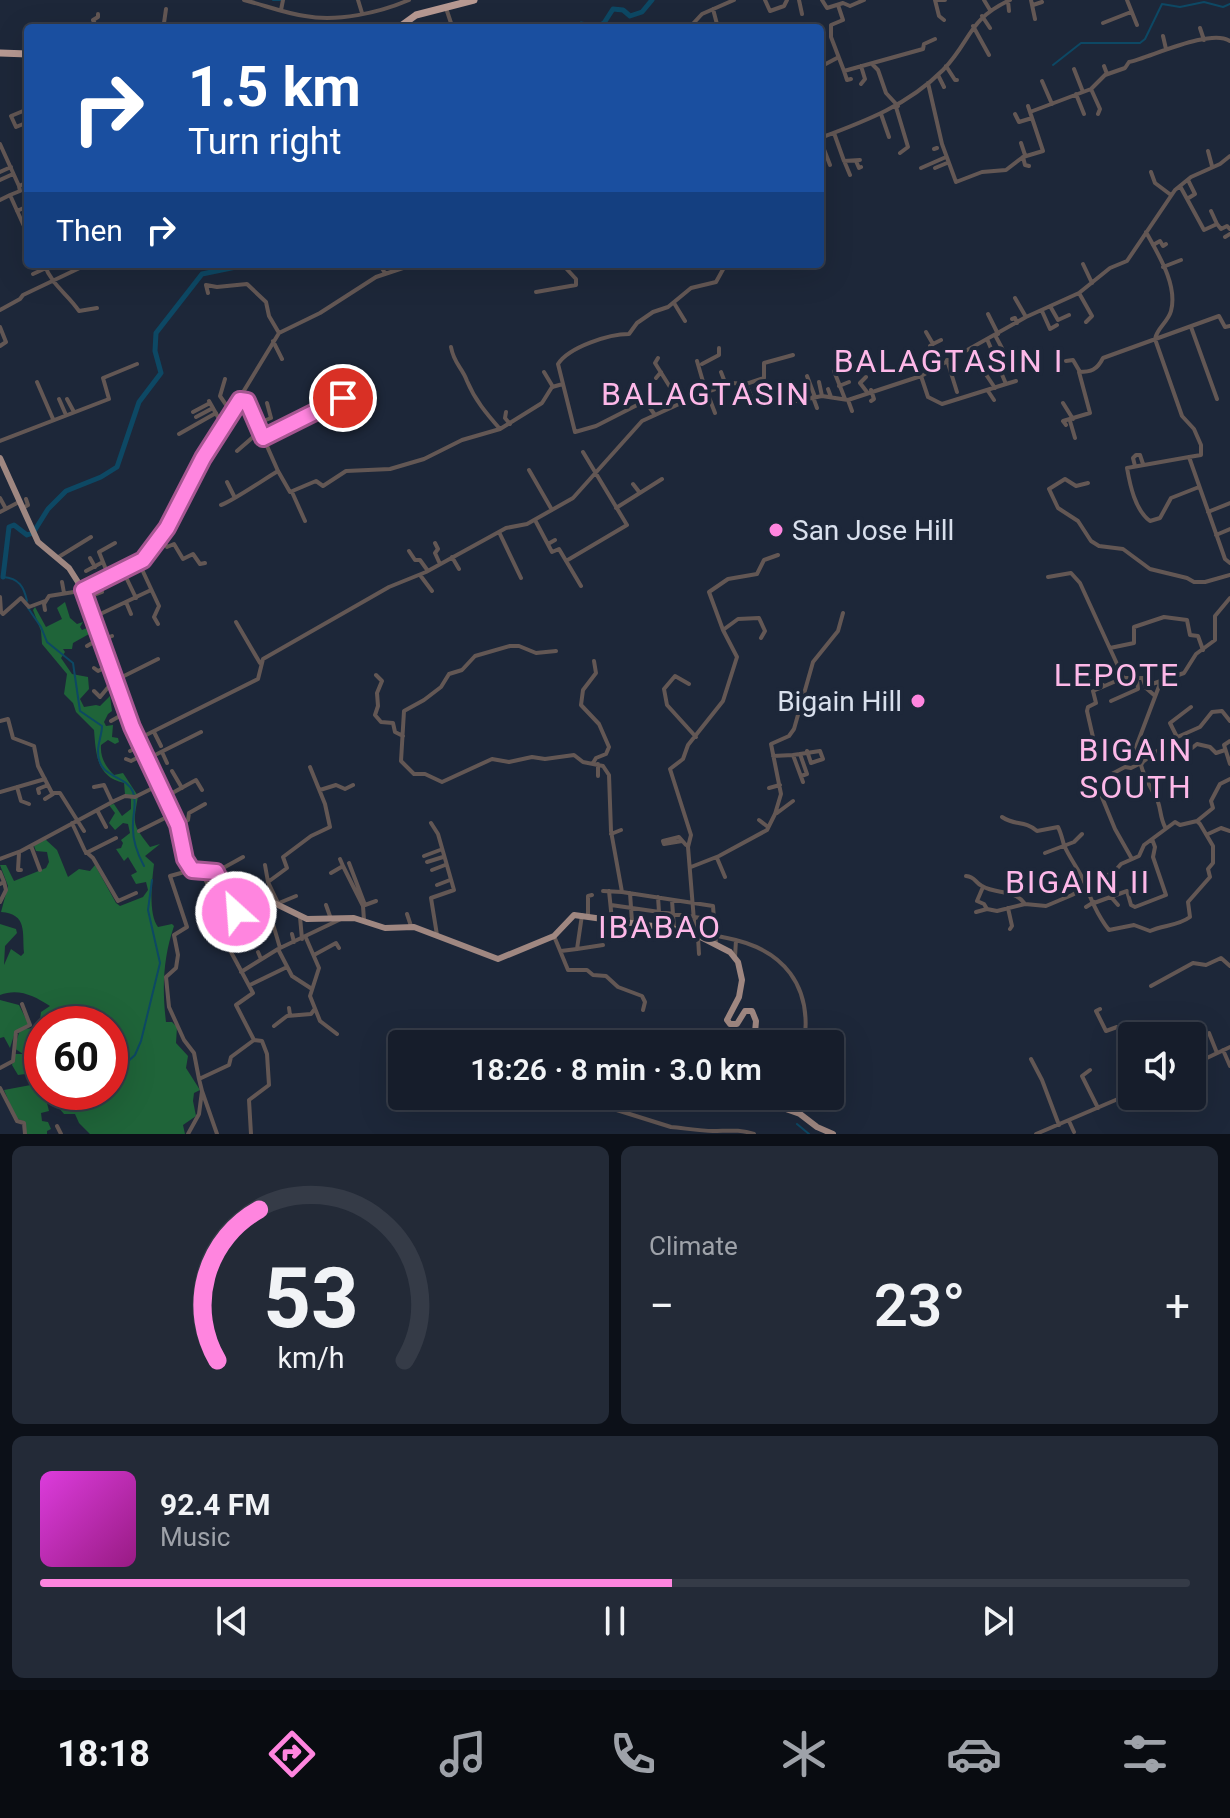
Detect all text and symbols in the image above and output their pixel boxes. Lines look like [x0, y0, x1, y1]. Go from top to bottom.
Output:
text: 1.5 km [188, 54, 361, 120]
icon: right [56, 56, 160, 160]
text: Turn right [188, 121, 341, 163]
icon: right [139, 208, 183, 252]
text: Then [56, 213, 123, 248]
district label: BALAGTASIN I [834, 342, 1064, 380]
pin [309, 364, 377, 432]
district label: BALAGTASIN [601, 375, 811, 413]
icon: arrive [321, 376, 365, 420]
place label: San Jose Hill [792, 514, 954, 547]
marker: San Jose Hill [767, 521, 785, 539]
district label: LEPOTE [1054, 656, 1180, 694]
place label: Bigain Hill [777, 685, 902, 718]
marker: Bigain Hill [909, 692, 927, 710]
district label: BIGAIN SOUTH [1079, 731, 1193, 806]
district label: BIGAIN II [1005, 863, 1151, 901]
position arrow [194, 870, 278, 954]
district label: IBABAO [598, 908, 722, 946]
speed limit sign: 60 [24, 1006, 128, 1110]
map controls [1118, 1022, 1206, 1110]
button: sound [1118, 1022, 1206, 1110]
text: 18:26 · 8 min · 3.0 km [470, 1052, 762, 1087]
text: Climate [649, 1231, 738, 1261]
text: 53 [263, 1250, 358, 1347]
text: 23° [874, 1270, 965, 1341]
text: − [649, 1280, 674, 1332]
text: + [1165, 1280, 1190, 1332]
text: km/h [277, 1341, 344, 1375]
text: 92.4 FM [160, 1487, 271, 1522]
text: Music [160, 1522, 230, 1552]
icon: previous [210, 1599, 254, 1643]
icon: pause [593, 1599, 637, 1643]
icon: next [976, 1599, 1020, 1643]
icon: directions [264, 1726, 320, 1782]
icon: music [435, 1726, 491, 1782]
icon: phone [605, 1726, 661, 1782]
icon: climate [776, 1726, 832, 1782]
icon: car [946, 1726, 1002, 1782]
icon: filters [1117, 1726, 1173, 1782]
text: 18:18 [57, 1733, 150, 1775]

